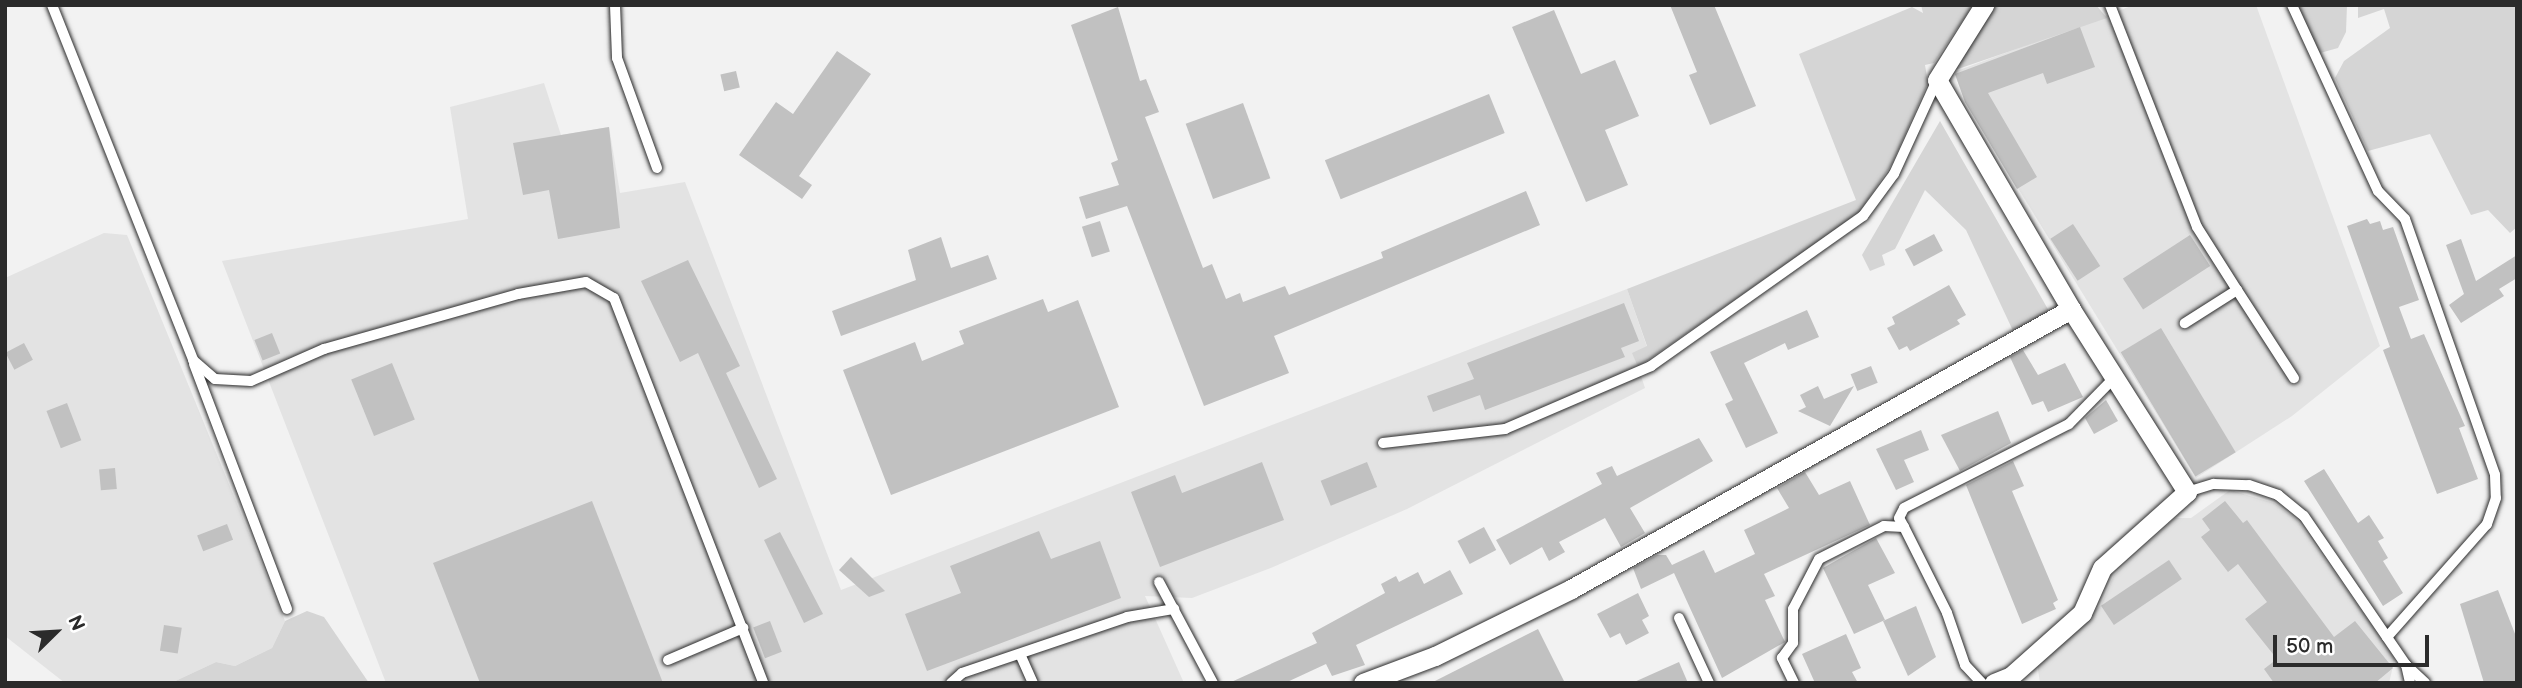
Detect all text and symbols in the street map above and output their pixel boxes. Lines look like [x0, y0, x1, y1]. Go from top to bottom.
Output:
north arrow [21, 597, 91, 667]
text: N [62, 612, 89, 634]
scale bar [2277, 622, 2433, 666]
text: 50 m [2286, 634, 2333, 659]

